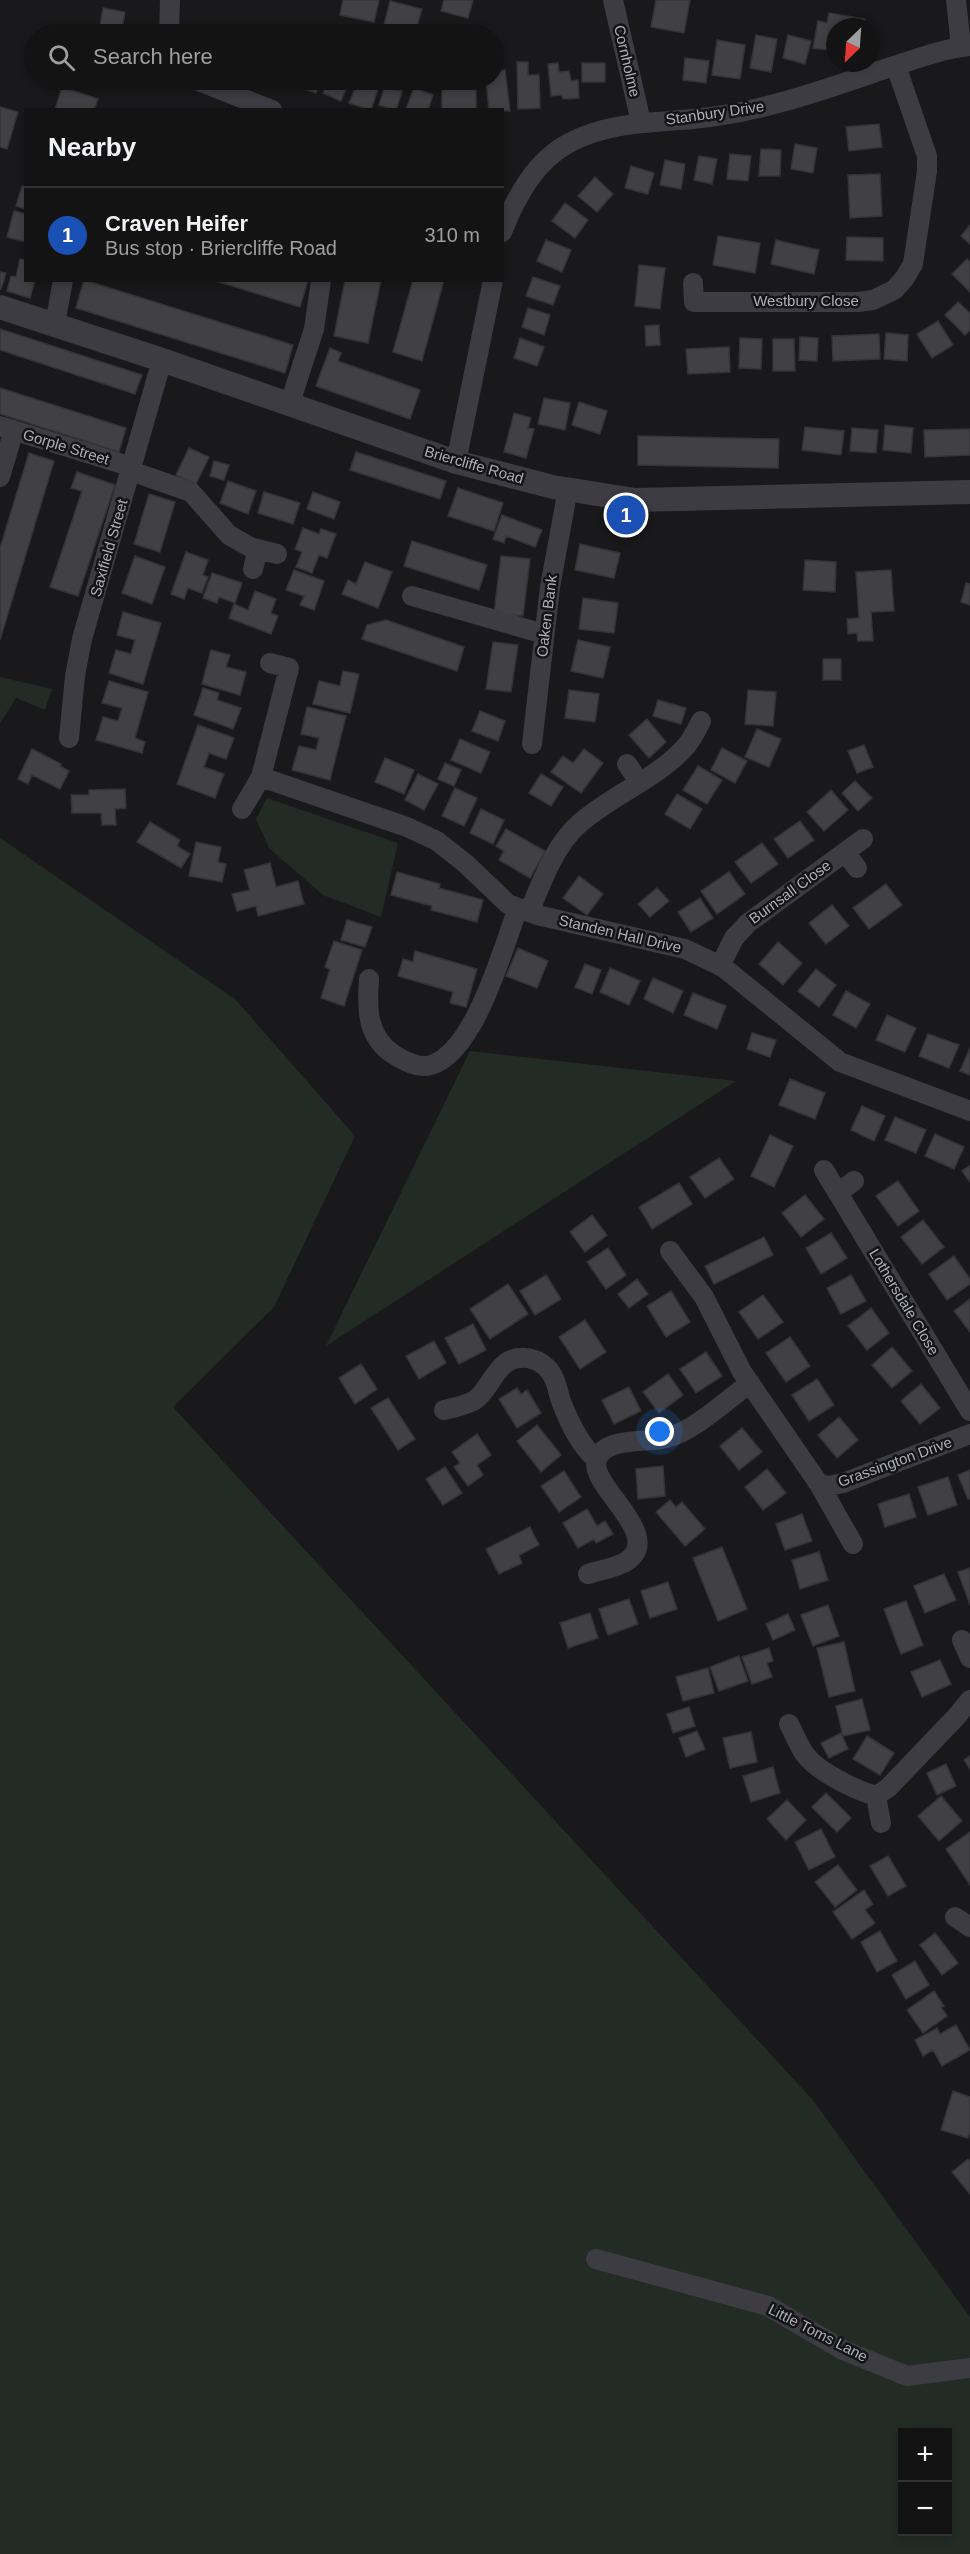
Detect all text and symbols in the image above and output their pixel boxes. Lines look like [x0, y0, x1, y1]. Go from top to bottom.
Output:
north arrow [826, 18, 880, 72]
street label: Cornholme [611, 23, 644, 99]
search box [24, 24, 504, 90]
icon: search [45, 41, 78, 74]
text: Search here [93, 44, 213, 69]
street label: Stanbury Drive [665, 97, 765, 128]
text: Nearby [48, 132, 136, 162]
text: Craven Heifer [105, 211, 248, 236]
text: 1 [62, 224, 73, 246]
text: 310 m [424, 224, 480, 246]
text: Bus stop · Briercliffe Road [105, 237, 337, 259]
street label: Westbury Close [753, 292, 859, 309]
street label: Gorple Street [21, 425, 112, 468]
street label: Briercliffe Road [423, 442, 526, 487]
pin: 1 [606, 492, 646, 538]
street label: Saxifield Street [86, 496, 131, 599]
street label: Oaken Bank [533, 573, 560, 658]
street label: Burnsall Close [746, 856, 834, 927]
street label: Standen Hall Drive [557, 911, 683, 956]
street label: Lothersdale Close [866, 1246, 943, 1358]
your location [645, 1417, 674, 1446]
street label: Grassington Drive [836, 1433, 954, 1490]
street label: Little Toms Lane [766, 2300, 871, 2365]
map controls [898, 2428, 952, 2536]
button: + [898, 2428, 952, 2482]
button: − [898, 2482, 952, 2536]

